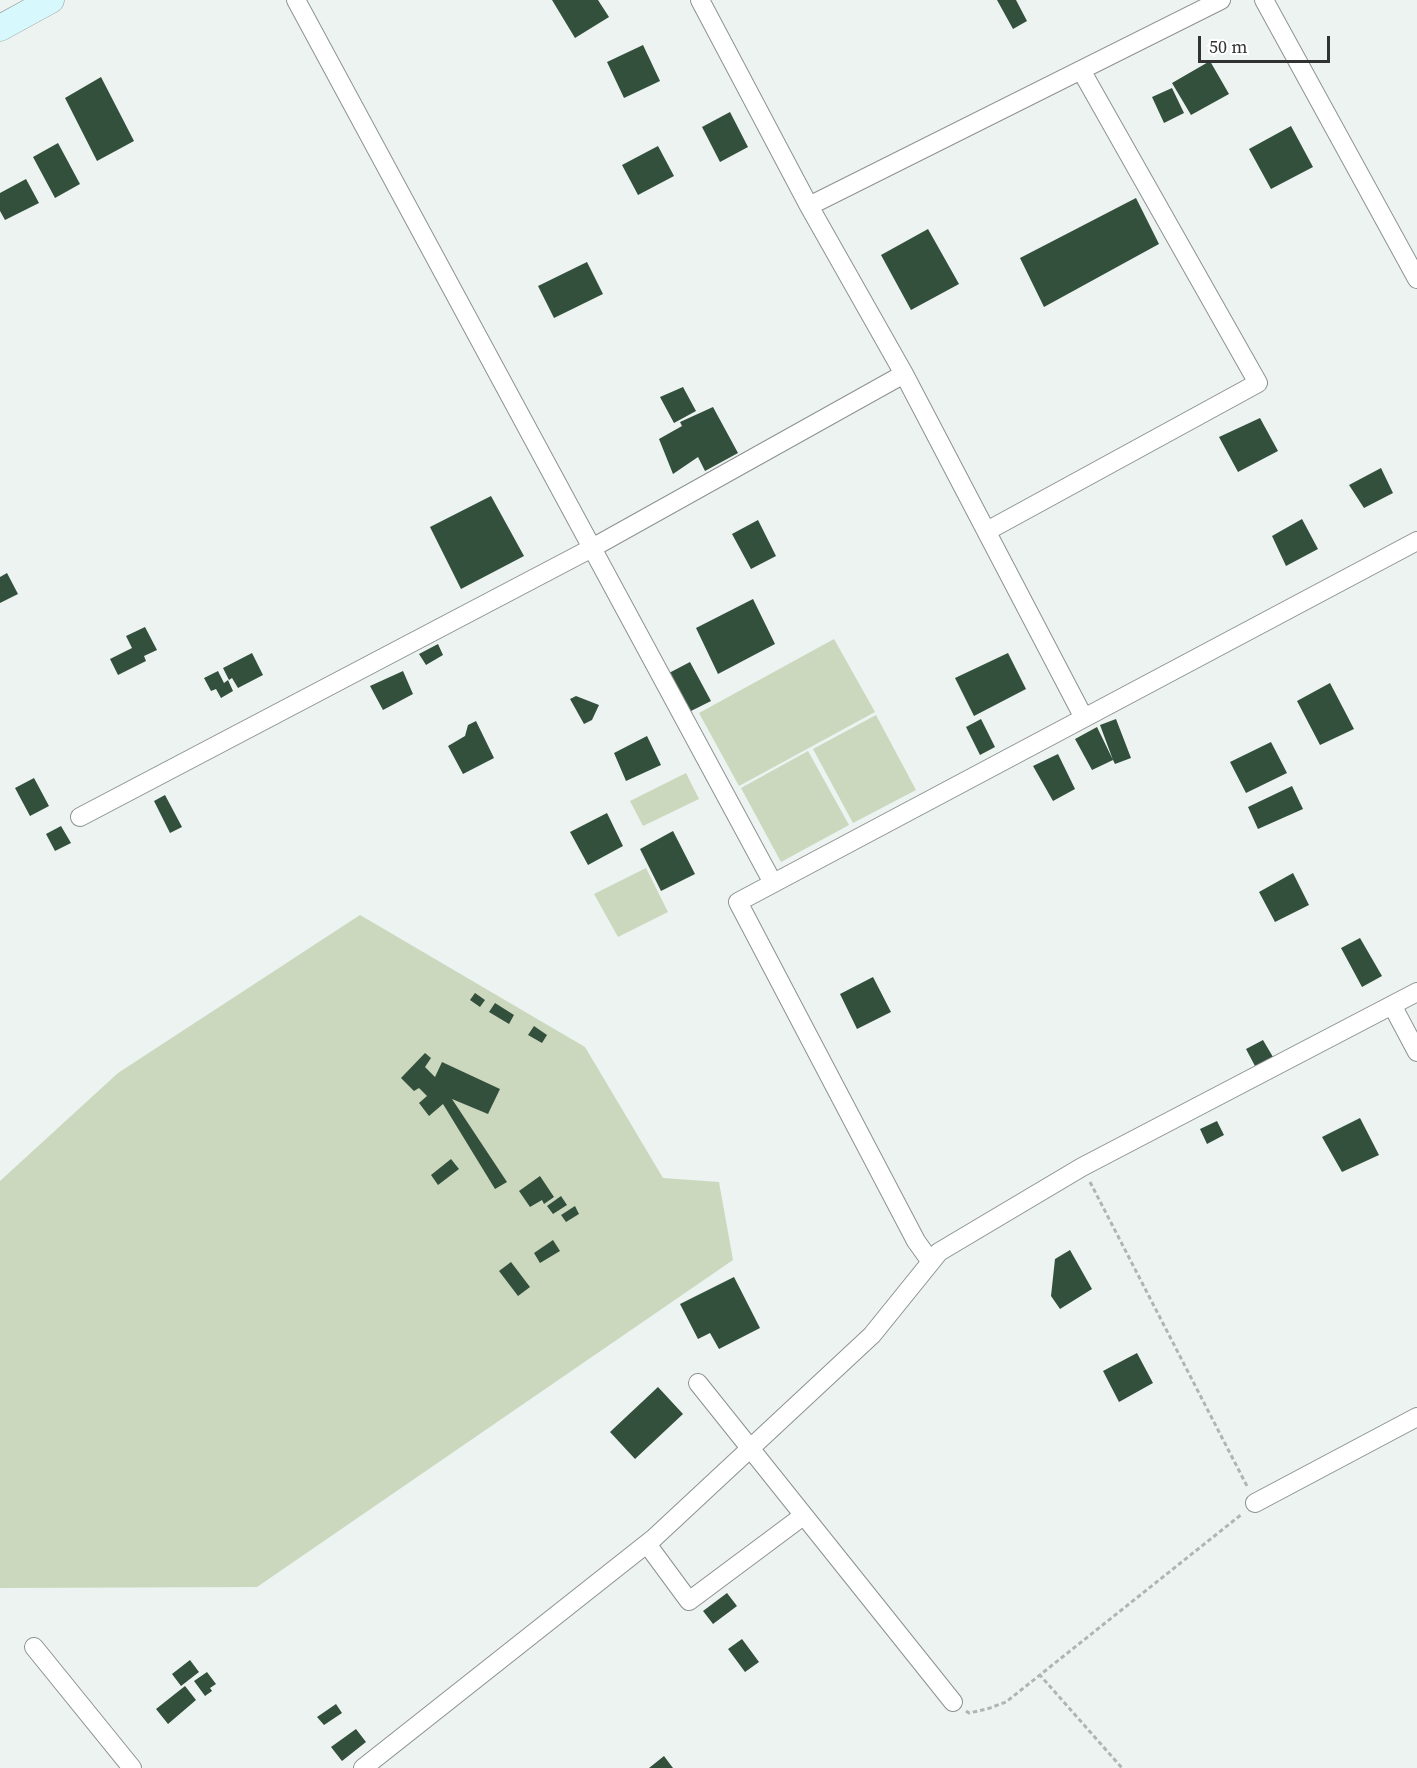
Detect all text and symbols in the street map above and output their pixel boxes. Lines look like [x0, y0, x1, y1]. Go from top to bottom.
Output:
scale bar [1201, 24, 1333, 62]
text: 50 m [1209, 34, 1247, 59]

